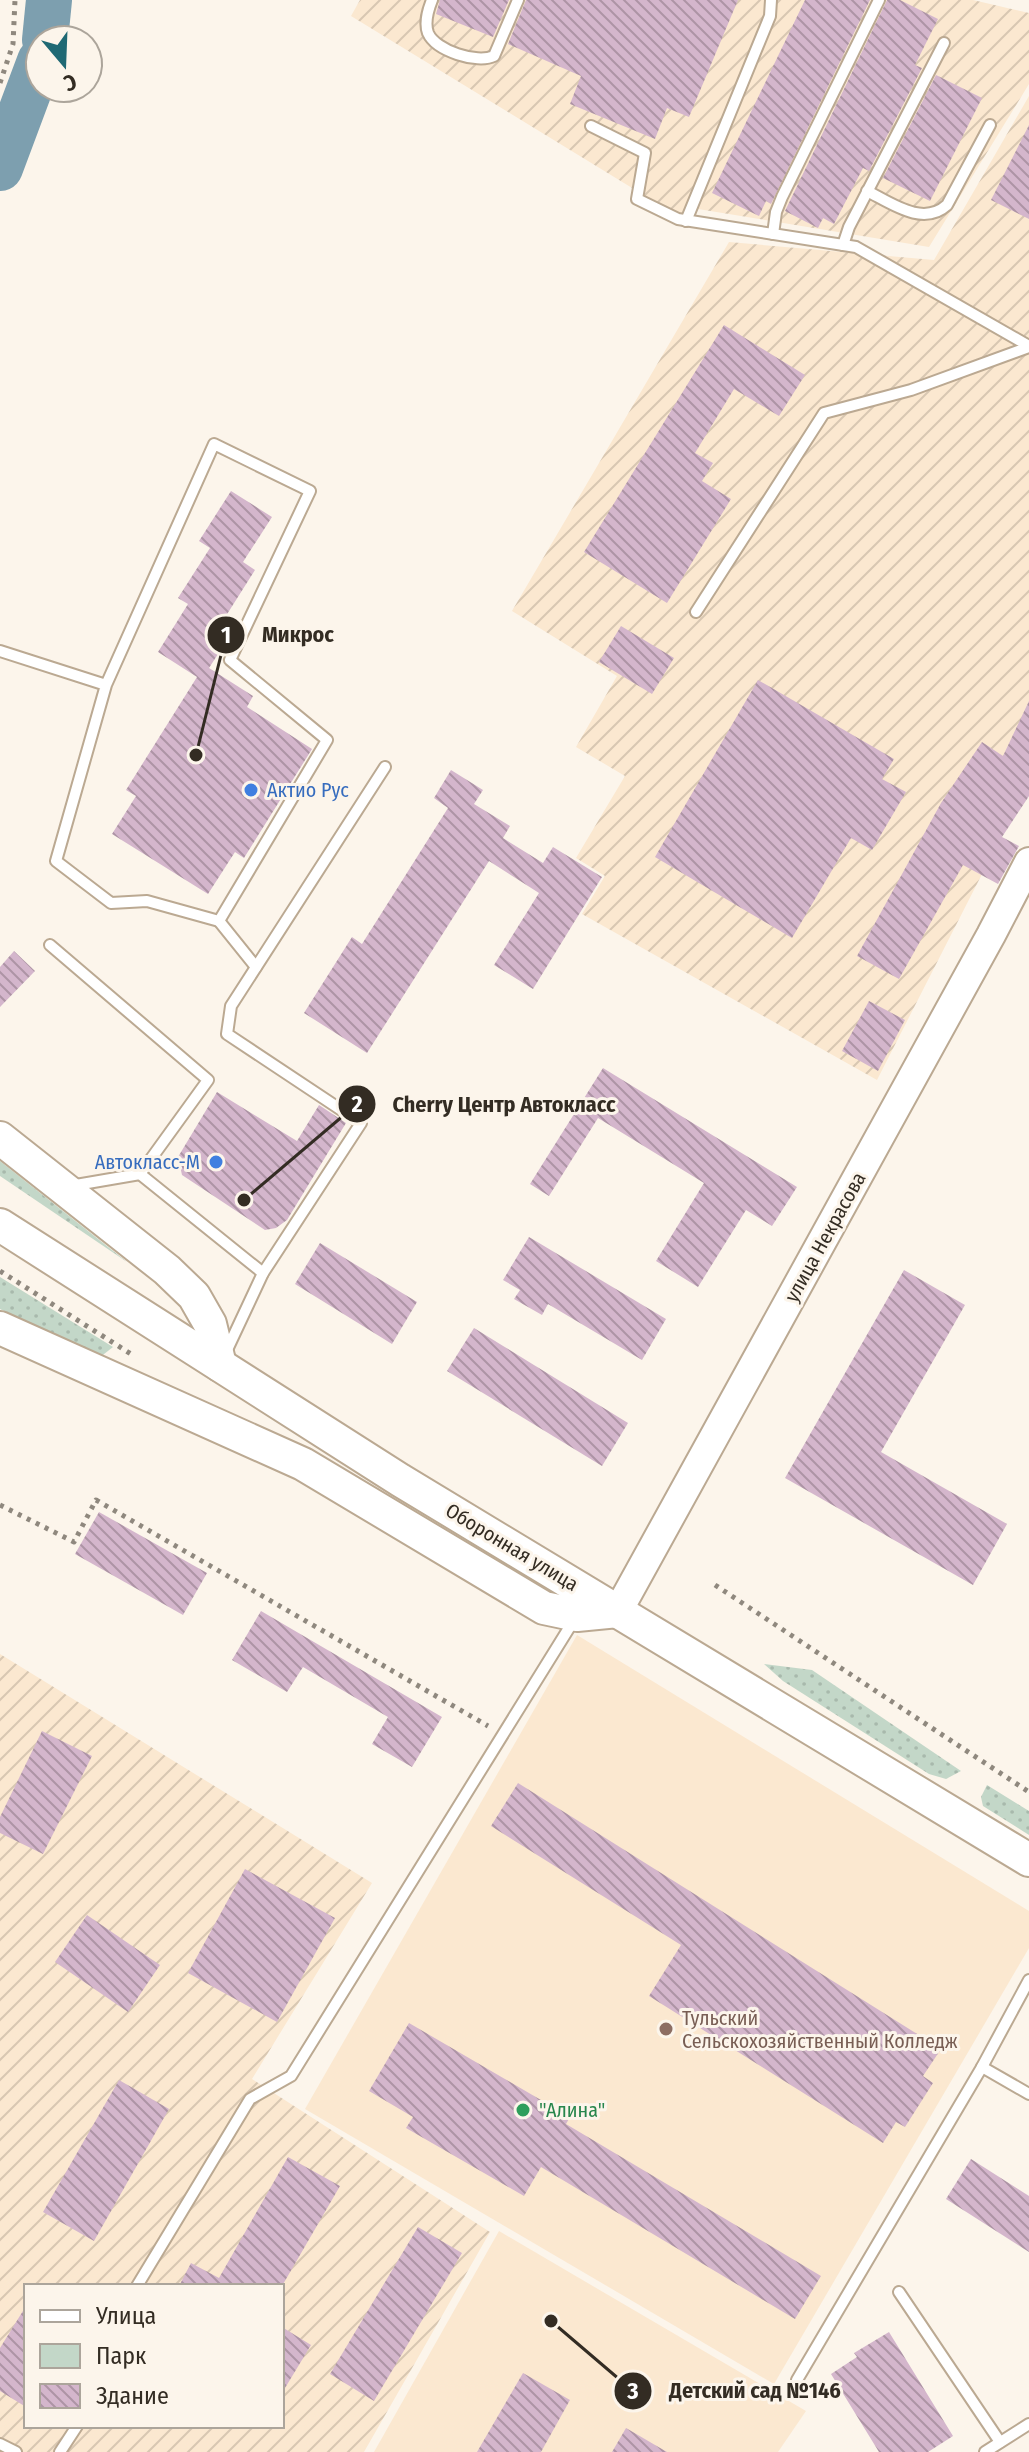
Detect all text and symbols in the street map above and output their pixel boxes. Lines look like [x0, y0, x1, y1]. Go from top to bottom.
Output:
north arrow [24, 24, 104, 104]
text: С [60, 68, 80, 97]
callout: Микрос [206, 612, 350, 658]
text: 1 [221, 621, 231, 649]
text: Микрос [262, 621, 334, 648]
place label: Актио Рус [267, 778, 349, 802]
marker: Актио Рус [242, 781, 260, 799]
callout: Cherry Центр Автокласс [337, 1081, 632, 1127]
text: 2 [350, 1090, 363, 1118]
text: Cherry Центр Автокласс [393, 1091, 616, 1118]
place label: Автокласс-М [95, 1150, 200, 1174]
marker: Автокласс-М [207, 1153, 225, 1171]
street label: улица Некрасова [779, 1168, 871, 1306]
street label: Оборонная улица [441, 1498, 583, 1596]
place label: Тульский Сельскохозяйственный Колледж [682, 2006, 958, 2053]
marker: Тульский Сельскохозяйственный Колледж [657, 2020, 675, 2038]
place label: "Алина" [539, 2098, 605, 2122]
marker: "Алина" [514, 2101, 532, 2119]
legend [24, 2284, 284, 2428]
text: Улица [95, 2302, 156, 2330]
text: Парк [96, 2342, 147, 2370]
callout: Детский сад №146 [613, 2368, 857, 2414]
text: 3 [626, 2377, 639, 2405]
text: Детский сад №146 [668, 2377, 841, 2404]
text: Здание [96, 2382, 169, 2410]

